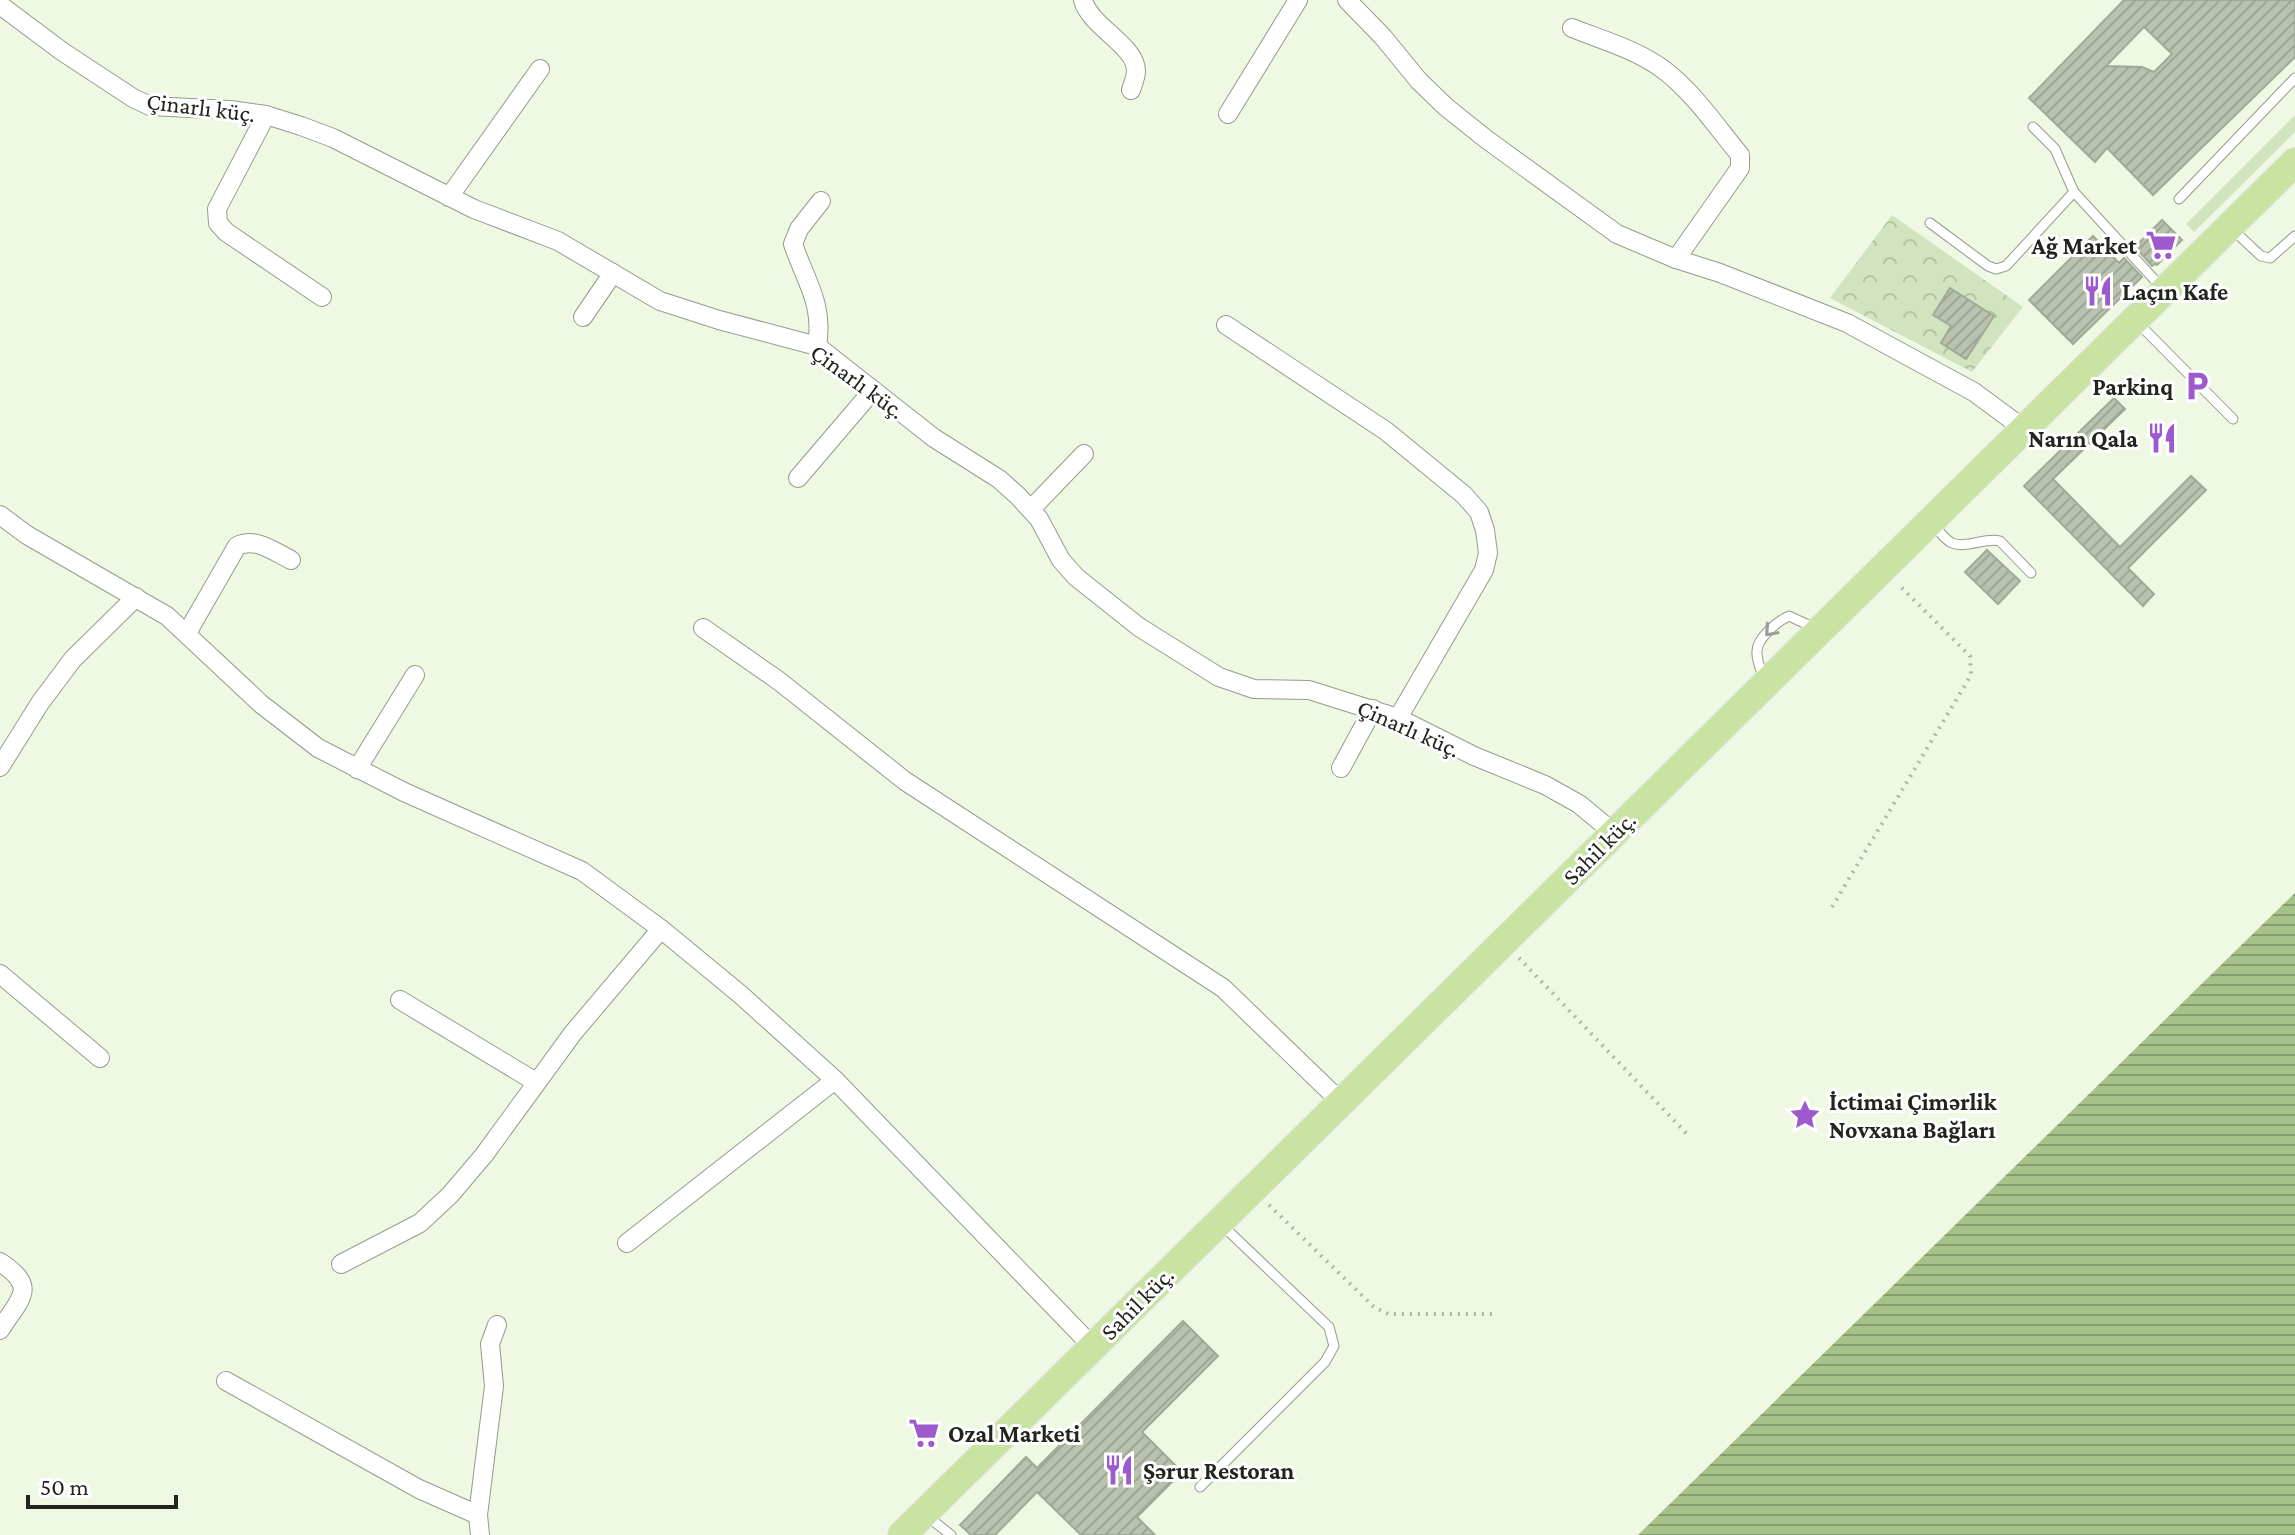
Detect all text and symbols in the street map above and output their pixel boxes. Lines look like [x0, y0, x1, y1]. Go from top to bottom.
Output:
street label: Çinarlı küç. [145, 87, 257, 127]
supermarket icon: Ağ Market [2144, 228, 2178, 262]
place label: Ağ Market [2031, 232, 2137, 259]
restaurant icon: Laçın Kafe [2081, 274, 2115, 308]
place label: Laçın Kafe [2122, 278, 2228, 305]
street label: Çinarlı küç. [806, 338, 910, 424]
parking icon: Parkinq [2180, 369, 2214, 403]
place label: Parkinq [2092, 373, 2173, 400]
restaurant icon: Narın Qala [2145, 421, 2179, 455]
place label: Narın Qala [2028, 425, 2138, 452]
one-way arrow [1765, 622, 1779, 636]
street label: Çinarlı küç. [1354, 693, 1464, 763]
street label: Sahil küç. [1557, 806, 1641, 890]
place label: İctimai Çimərlik Novxana Bağları [1829, 1088, 1997, 1143]
place icon: İctimai Çimərlik Novxana Bağları [1788, 1098, 1822, 1132]
street label: Sahil küç. [1095, 1261, 1179, 1345]
supermarket icon: Ozal Marketi [907, 1416, 941, 1450]
place label: Ozal Marketi [948, 1420, 1080, 1447]
restaurant icon: Şərur Restoran [1102, 1453, 1136, 1487]
place label: Şərur Restoran [1143, 1457, 1295, 1484]
scale bar [28, 1459, 176, 1509]
text: 50 m [40, 1473, 89, 1500]

